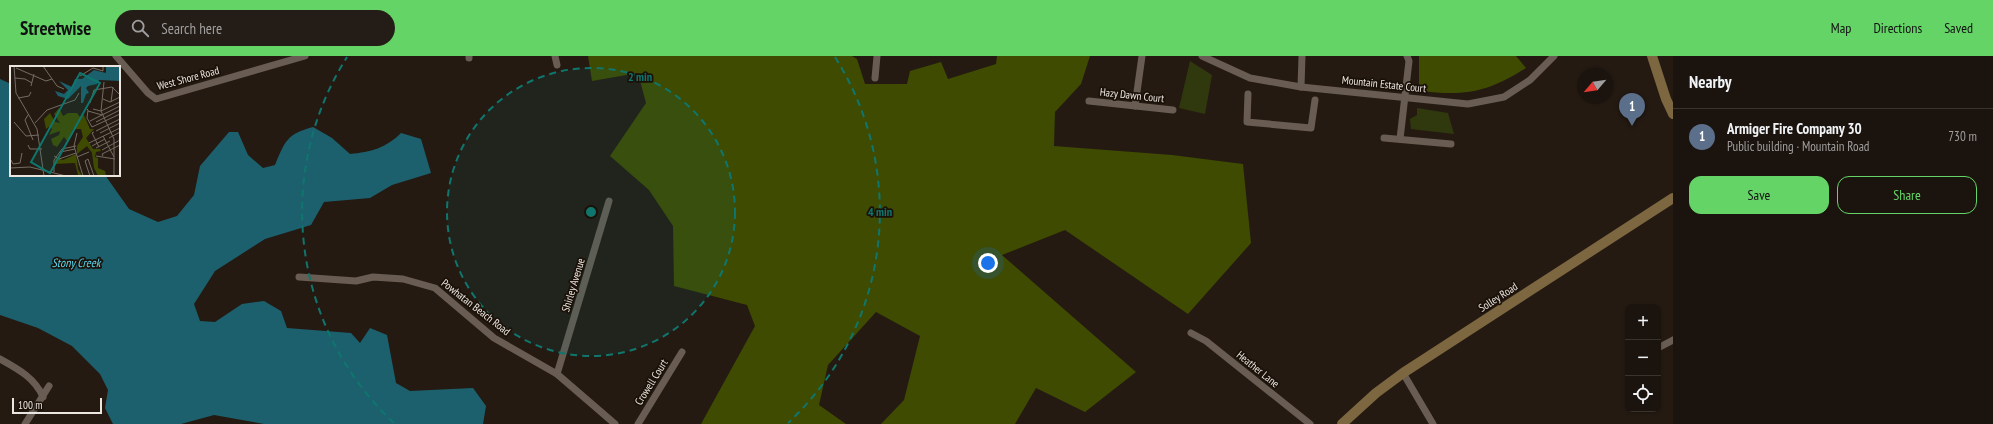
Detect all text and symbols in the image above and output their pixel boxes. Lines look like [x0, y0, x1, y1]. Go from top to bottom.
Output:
search box [115, 10, 395, 46]
text: Streetwise [20, 16, 91, 40]
icon: search [129, 17, 151, 39]
text: Search here [161, 19, 222, 38]
text: Map [1831, 19, 1851, 37]
text: Directions [1873, 19, 1922, 37]
text: Saved [1944, 19, 1973, 37]
street label: West Shore Road [155, 63, 221, 93]
inset map [10, 66, 120, 176]
north arrow [1577, 68, 1613, 104]
text: 2 min [628, 69, 652, 84]
text: Nearby [1689, 71, 1732, 93]
street label: Mountain Estate Court [1341, 73, 1427, 95]
street label: Hazy Dawn Court [1099, 85, 1165, 105]
pin: 1 [1619, 93, 1645, 126]
text: Armiger Fire Company 30 [1727, 119, 1862, 138]
text: 1 [1699, 128, 1705, 145]
text: 730 m [1948, 128, 1977, 145]
text: Public building · Mountain Road [1727, 138, 1869, 155]
button: Save [1689, 176, 1829, 214]
button: Share [1837, 176, 1977, 214]
text: 4 min [868, 204, 892, 219]
centre of rings [584, 205, 598, 219]
your location [978, 253, 998, 273]
water label: Stony Creek [52, 255, 102, 270]
street label: Shirley Avenue [558, 256, 588, 314]
street label: Powhatan Beach Road [439, 276, 513, 338]
street label: Solley Road [1476, 279, 1520, 315]
map controls [1625, 304, 1661, 412]
button: + [1625, 304, 1661, 340]
button: − [1625, 340, 1661, 376]
street label: Heather Lane [1234, 348, 1282, 391]
street label: Crowell Court [631, 356, 671, 408]
button: locate [1625, 376, 1661, 412]
scale bar [12, 396, 102, 415]
text: 100 m [18, 398, 42, 412]

